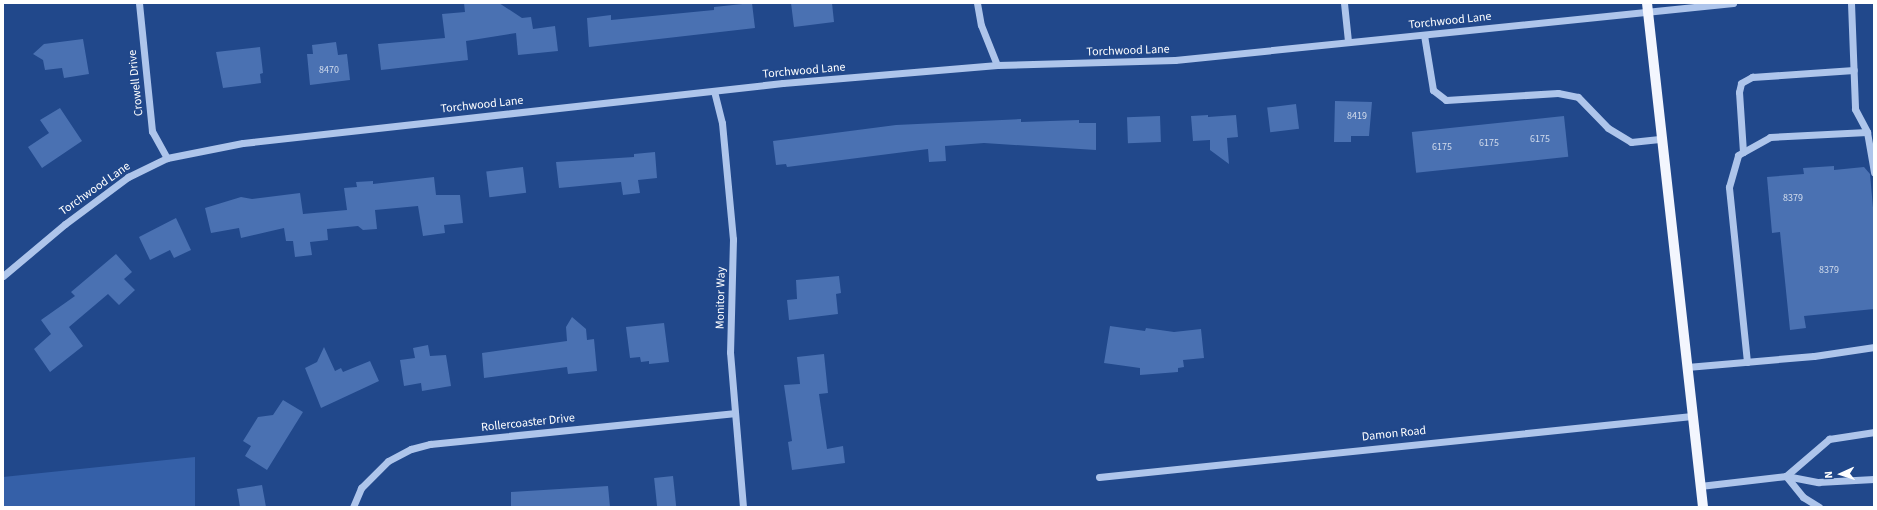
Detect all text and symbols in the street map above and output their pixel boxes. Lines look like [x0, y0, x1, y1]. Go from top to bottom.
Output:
street label: Torchwood Lane [1408, 9, 1492, 33]
street label: Torchwood Lane [1086, 42, 1170, 60]
street label: Crowell Drive [125, 49, 147, 117]
street label: Torchwood Lane [762, 60, 846, 82]
house number: 8470 [319, 65, 339, 77]
street label: Torchwood Lane [440, 93, 524, 117]
house number: 8419 [1347, 111, 1367, 123]
house number: 6175 [1530, 134, 1550, 146]
house number: 6175 [1479, 138, 1499, 150]
house number: 6175 [1432, 142, 1452, 154]
street label: Torchwood Lane [57, 159, 133, 219]
house number: 8379 [1783, 193, 1803, 205]
house number: 8379 [1819, 265, 1839, 277]
street label: Monitor Way [713, 267, 729, 329]
street label: Rollercoaster Drive [480, 411, 576, 435]
street label: Damon Road [1361, 423, 1427, 445]
north arrow [1821, 454, 1861, 494]
text: N [1821, 471, 1836, 479]

